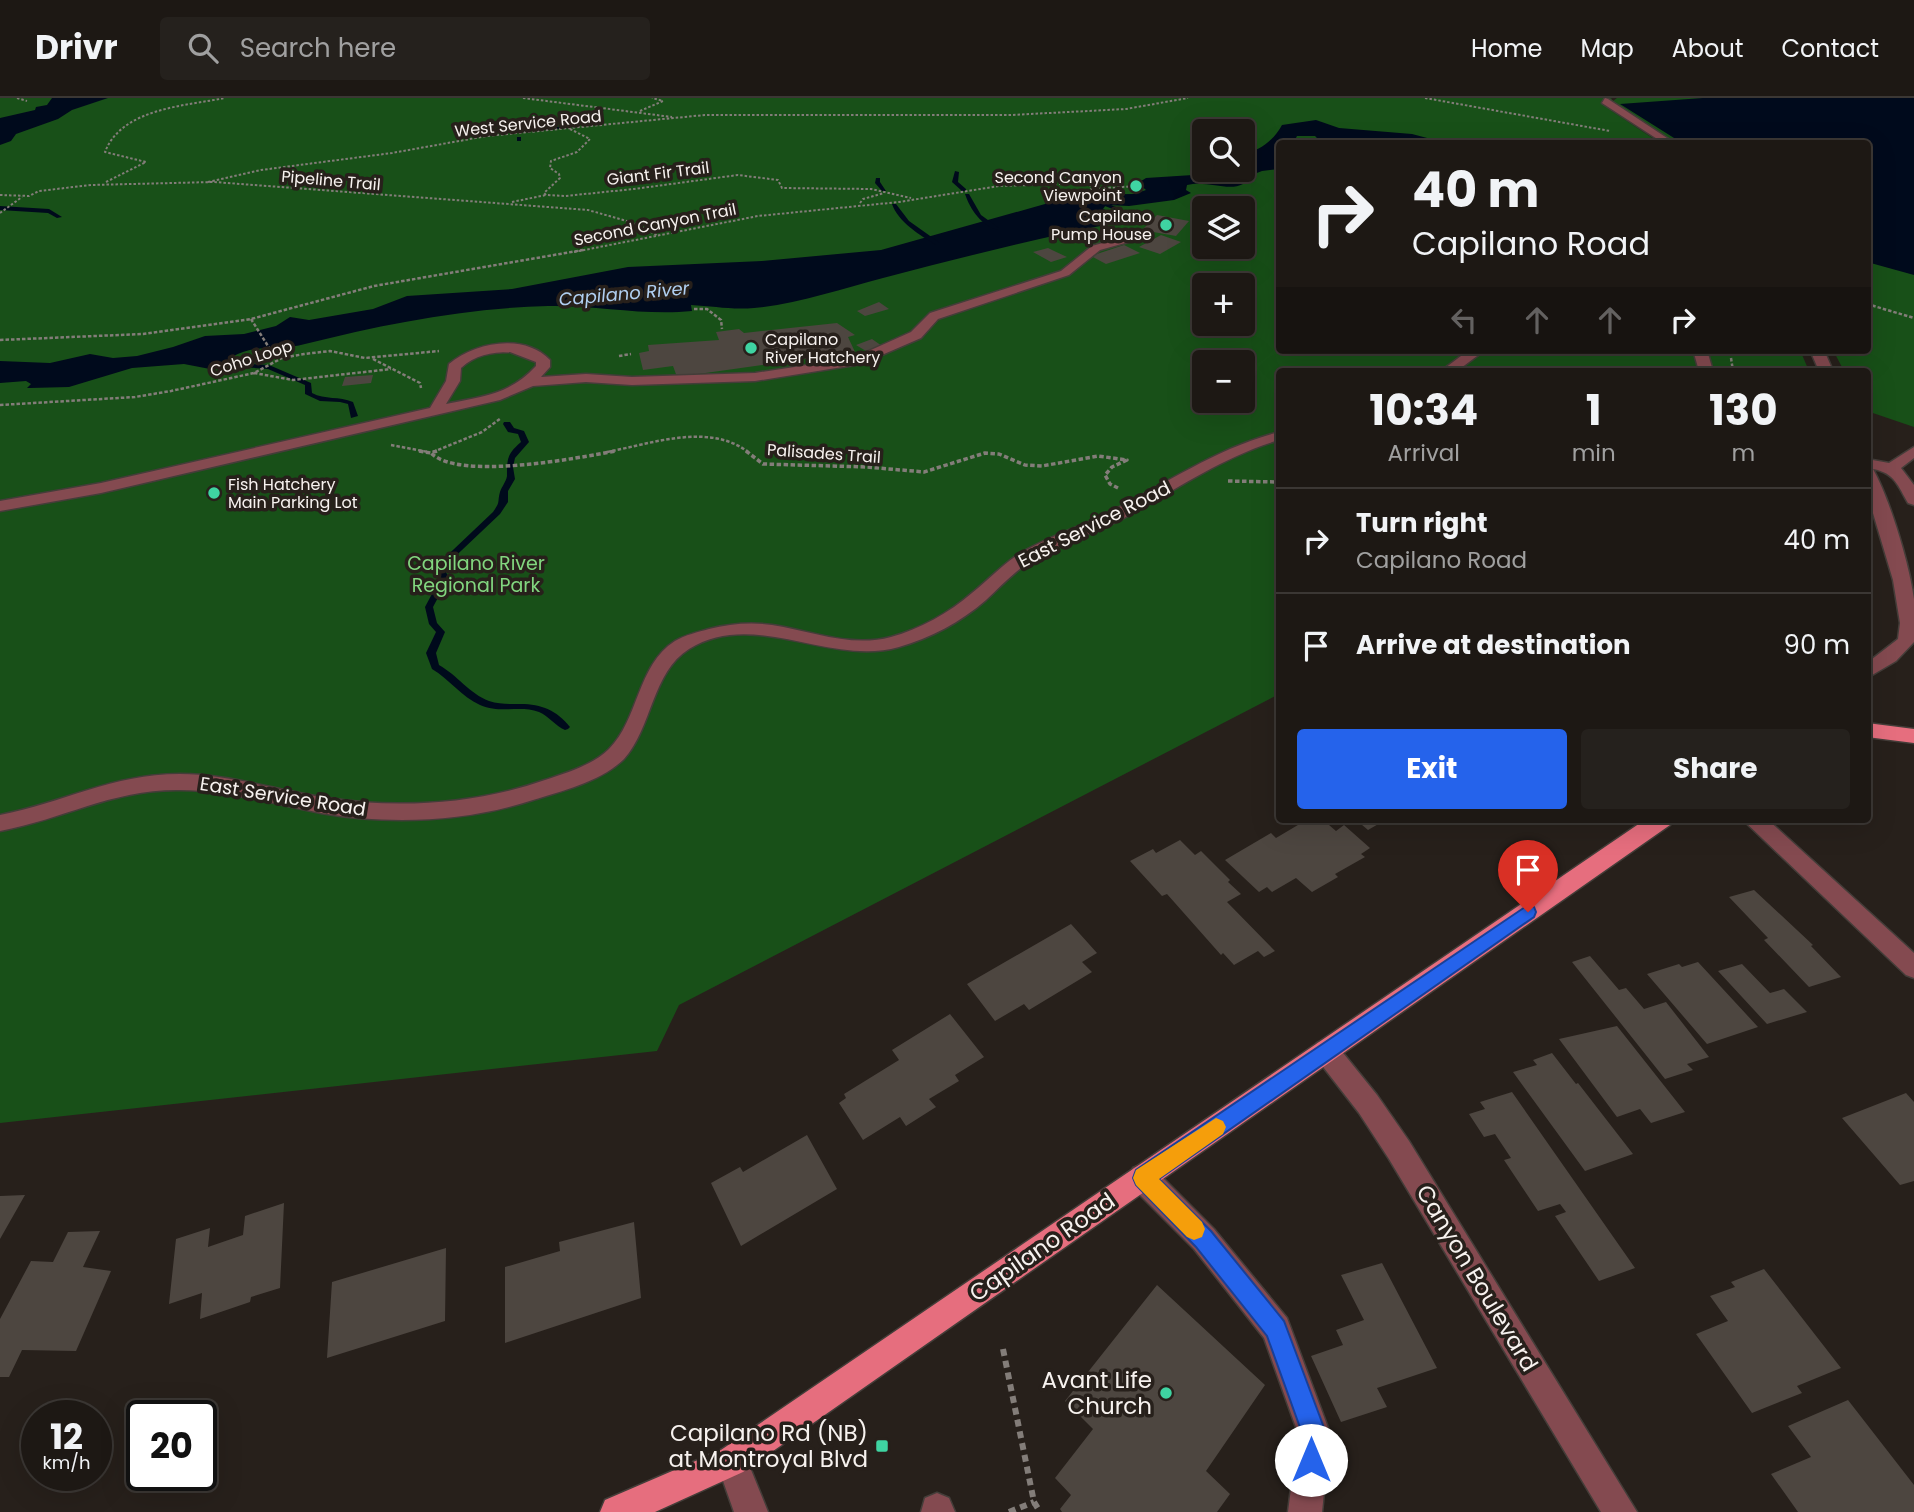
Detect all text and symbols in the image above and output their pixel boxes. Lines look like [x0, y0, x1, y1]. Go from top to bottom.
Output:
search box [160, 17, 650, 80]
text: Drivr [35, 24, 118, 71]
icon: search [184, 29, 222, 67]
text: Search here [240, 30, 396, 66]
text: Home [1471, 32, 1543, 65]
text: Map [1581, 32, 1634, 65]
text: About [1672, 32, 1743, 65]
text: Contact [1781, 32, 1879, 65]
street label: West Service Road [453, 104, 603, 143]
map controls [1192, 119, 1255, 413]
button: search [1192, 119, 1255, 182]
street label: Giant Fir Trail [605, 156, 711, 191]
text: 40 m [1412, 156, 1539, 224]
street label: Pipeline Trail [280, 165, 382, 196]
place label: Second Canyon Viewpoint [995, 166, 1122, 207]
icon: right [1297, 168, 1388, 259]
marker: Second Canyon Viewpoint [1128, 178, 1144, 194]
button: layers [1192, 196, 1255, 259]
street label: Second Canyon Trail [572, 197, 738, 252]
place label: Capilano Pump House [1051, 205, 1152, 246]
marker: Capilano Pump House [1158, 217, 1174, 233]
text: Capilano Road [1412, 221, 1650, 266]
button: + [1192, 273, 1255, 336]
water label: Capilano River [558, 275, 692, 312]
icon: left [1445, 301, 1483, 339]
icon: ahead [1518, 301, 1556, 339]
icon: ahead [1591, 301, 1629, 339]
icon: right [1664, 301, 1702, 339]
place label: Capilano River Hatchery [765, 328, 880, 369]
street label: Coho Loop [207, 334, 296, 383]
marker: Capilano River Hatchery [743, 340, 759, 356]
button: − [1192, 350, 1255, 413]
text: 10:34 [1369, 381, 1478, 440]
text: 1 [1586, 381, 1602, 440]
text: 130 [1709, 381, 1778, 440]
text: Arrival [1388, 437, 1460, 469]
text: min [1572, 437, 1616, 469]
text: m [1732, 437, 1755, 469]
street label: Palisades Trail [766, 438, 882, 469]
place label: Fish Hatchery Main Parking Lot [228, 473, 358, 514]
street label: East Service Road [1013, 474, 1175, 575]
marker: Fish Hatchery Main Parking Lot [206, 485, 222, 501]
text: Turn right [1356, 505, 1488, 541]
icon: right [1297, 522, 1335, 560]
text: 40 m [1784, 522, 1850, 558]
text: Capilano Road [1356, 544, 1527, 576]
park label: Capilano River Regional Park [407, 550, 545, 599]
icon: arrive [1297, 627, 1335, 665]
text: Arrive at destination [1356, 627, 1631, 663]
text: 90 m [1784, 627, 1850, 663]
button: Exit [1297, 729, 1567, 809]
button: Share [1581, 729, 1850, 809]
street label: East Service Road [198, 770, 368, 823]
pin [1498, 840, 1558, 912]
icon: arrive [1509, 851, 1547, 889]
street label: Canyon Boulevard [1409, 1179, 1545, 1377]
street label: Capilano Road [963, 1185, 1121, 1309]
place label: Avant Life Church [1041, 1364, 1152, 1422]
marker: Avant Life Church [1158, 1385, 1174, 1401]
speed limit sign: 20 [126, 1400, 217, 1491]
text: 12 [50, 1412, 83, 1461]
place label: Capilano Rd (NB) at Montroyal Blvd [669, 1417, 868, 1475]
position arrow [1274, 1423, 1348, 1497]
marker: Capilano Rd (NB) at Montroyal Blvd [874, 1438, 890, 1454]
text: km/h [43, 1450, 90, 1475]

